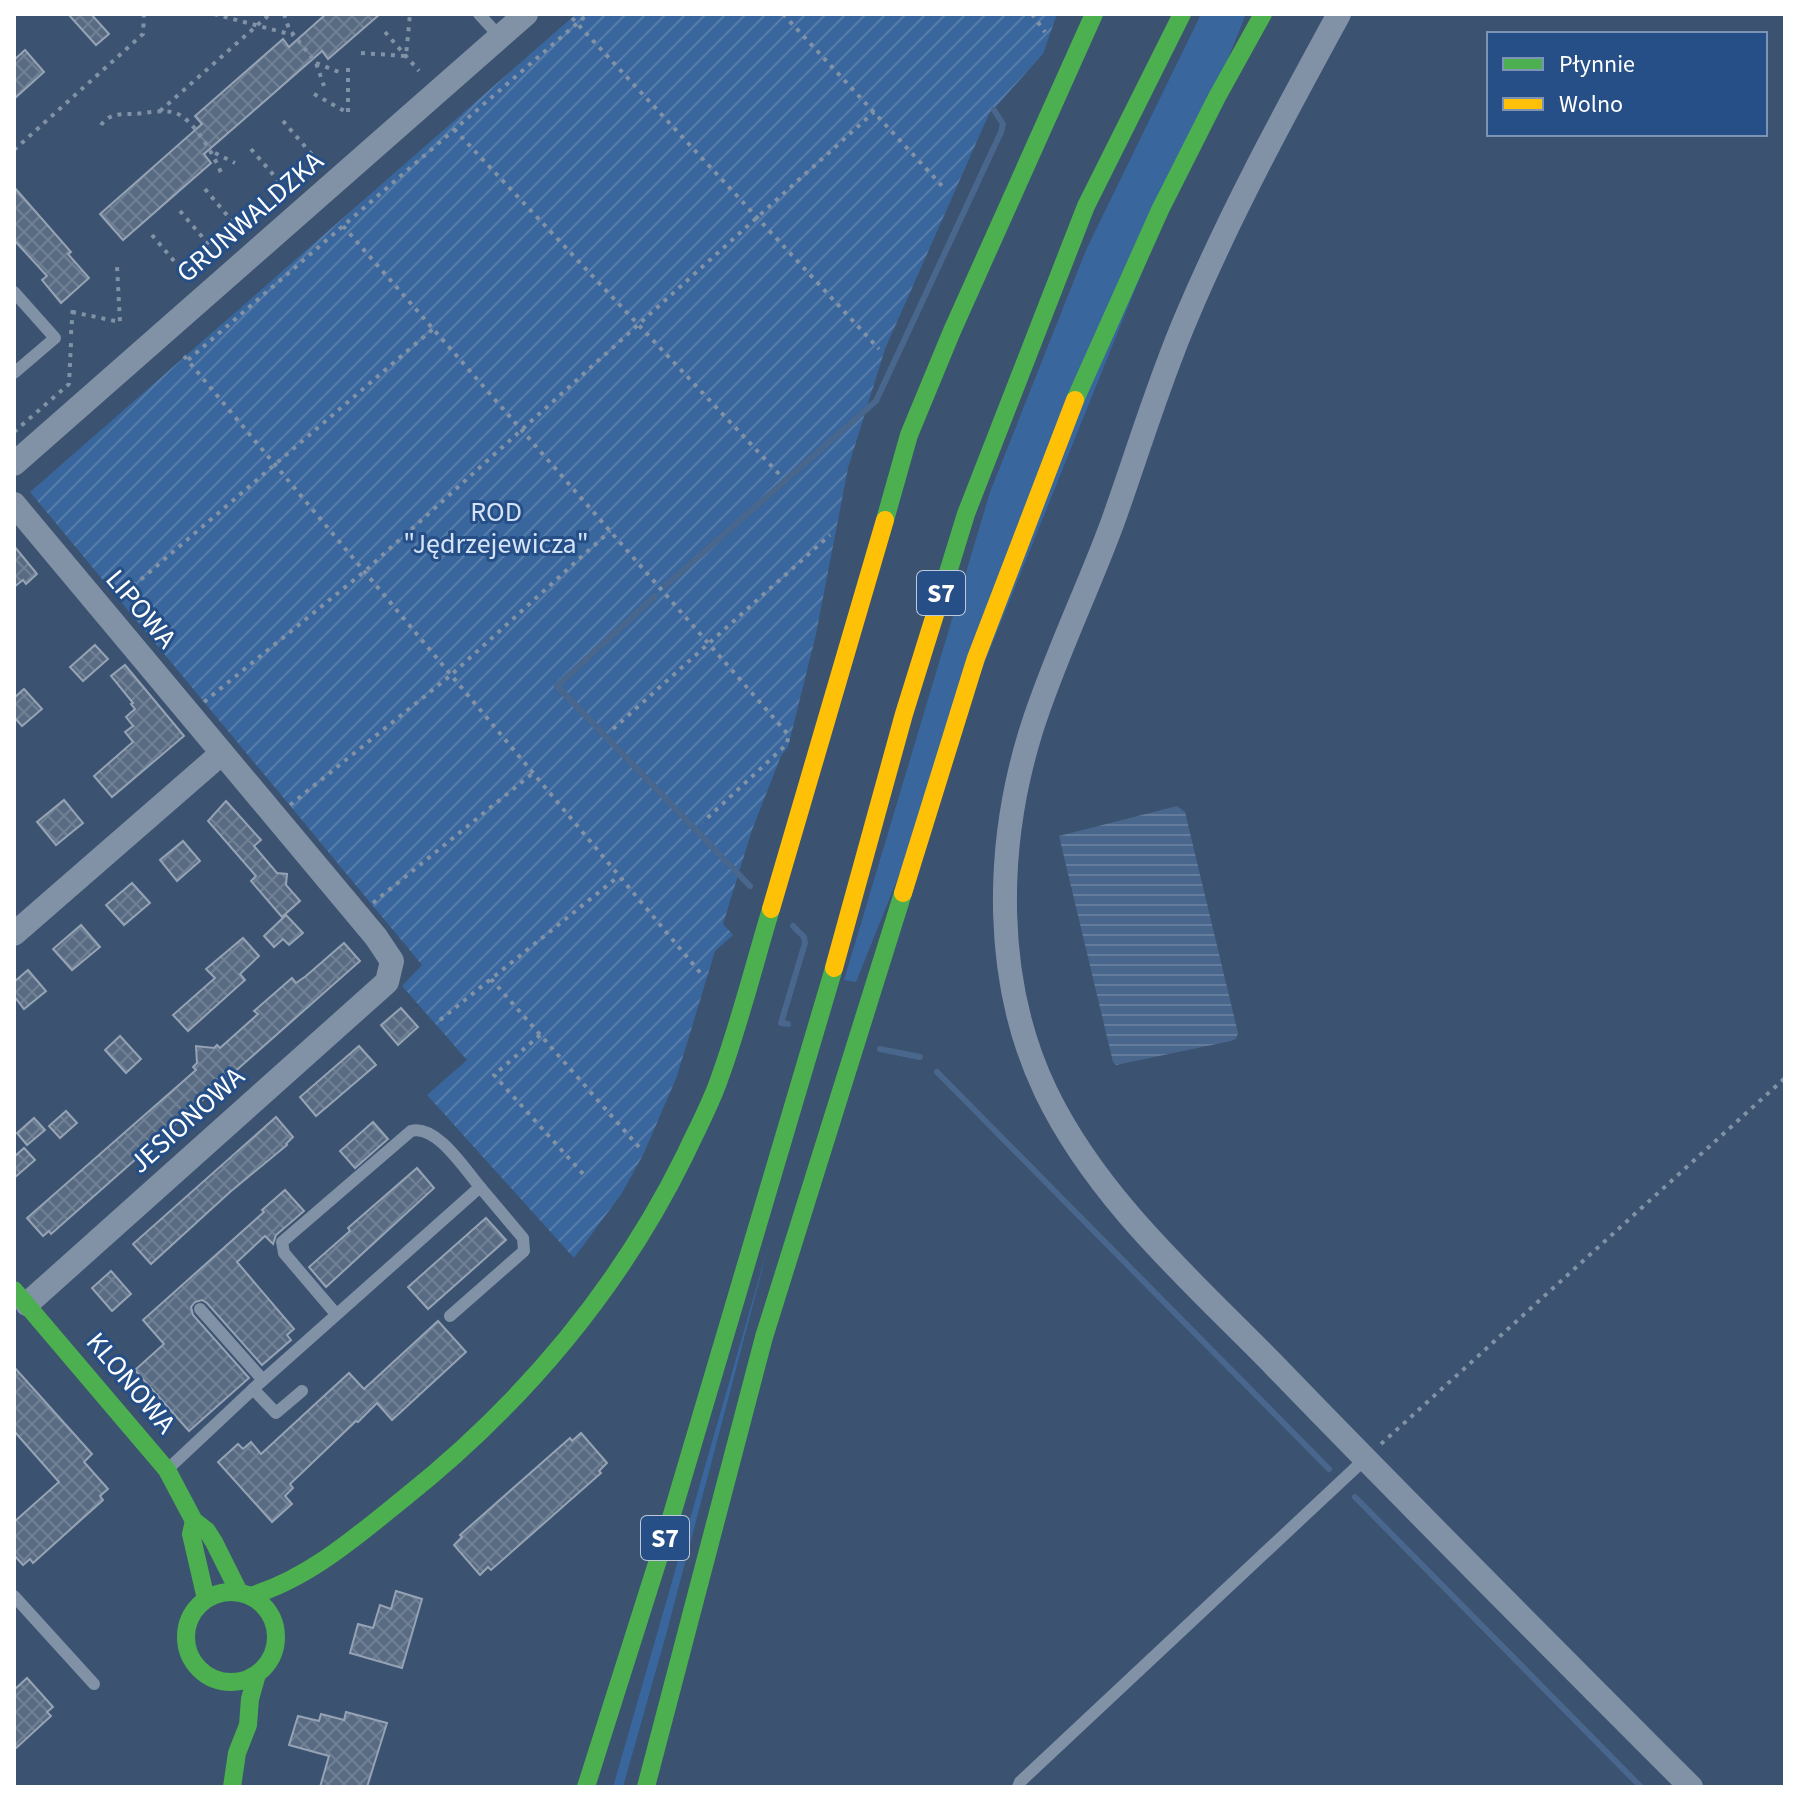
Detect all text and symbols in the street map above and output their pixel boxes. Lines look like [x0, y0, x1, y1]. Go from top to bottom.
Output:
legend [1487, 32, 1767, 136]
text: Płynnie [1559, 47, 1635, 82]
text: Wolno [1559, 87, 1623, 122]
street label: GRUNWALDZKA [168, 141, 333, 292]
park label: ROD "Jędrzejewicza" [403, 492, 589, 564]
street label: LIPOWA [96, 561, 187, 658]
road number: S7 [917, 571, 965, 615]
street label: JESIONOWA [121, 1057, 254, 1183]
street label: KLONOWA [77, 1324, 186, 1443]
road number: S7 [641, 1516, 689, 1560]

